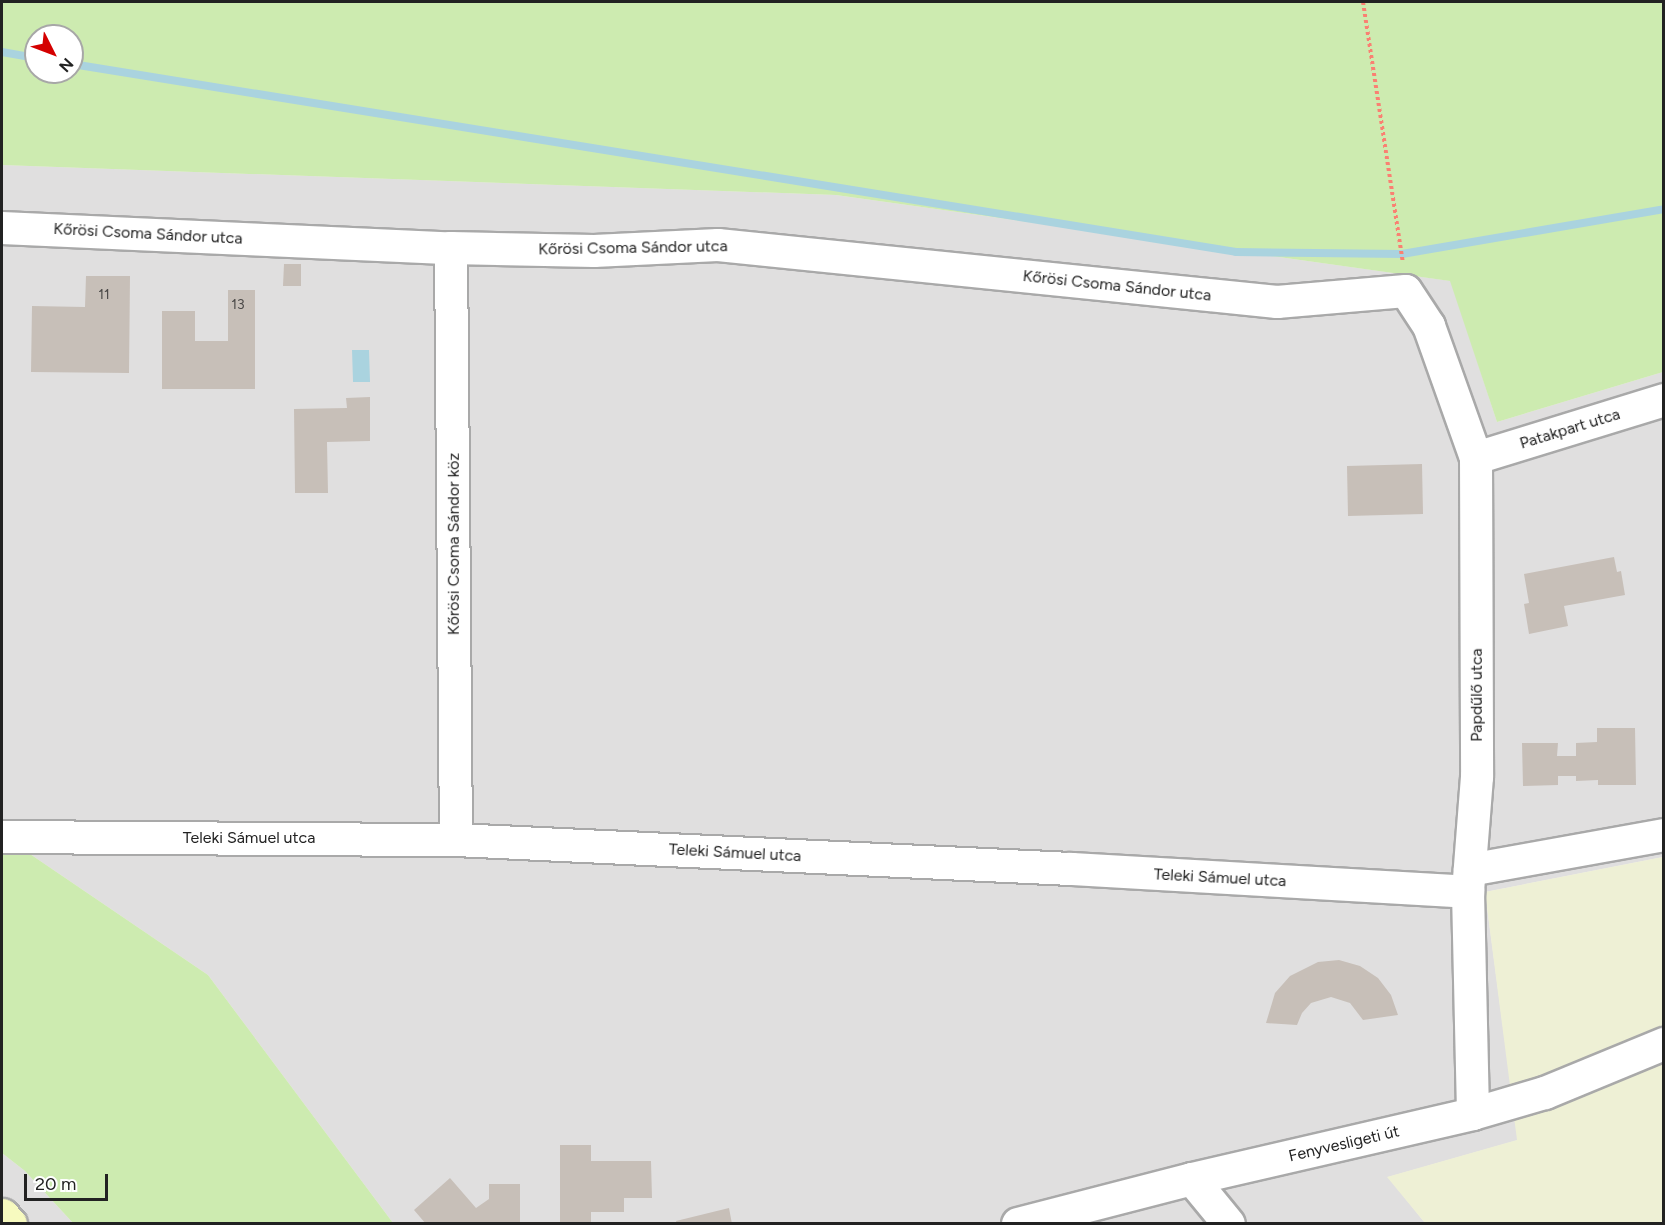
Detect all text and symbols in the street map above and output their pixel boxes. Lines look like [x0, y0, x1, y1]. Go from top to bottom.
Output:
north arrow [24, 24, 84, 84]
text: N [55, 54, 77, 76]
street label: Kőrösi Csoma Sándor utca [53, 219, 243, 249]
street label: Kőrösi Csoma Sándor utca [538, 237, 728, 259]
street label: Kőrösi Csoma Sándor utca [1022, 267, 1212, 305]
house number: 11 [98, 287, 110, 303]
house number: 13 [231, 297, 245, 313]
street label: Patakpart utca [1517, 405, 1623, 453]
street label: Kőrösi Csoma Sándor köz [444, 453, 464, 635]
street label: Papdűlő utca [1467, 648, 1487, 742]
street label: Teleki Sámuel utca [183, 828, 315, 848]
street label: Teleki Sámuel utca [668, 840, 802, 866]
street label: Teleki Sámuel utca [1153, 865, 1287, 891]
street label: Fenyvesligeti út [1287, 1122, 1401, 1166]
scale bar [27, 1162, 111, 1200]
text: 20 m [35, 1173, 76, 1195]

